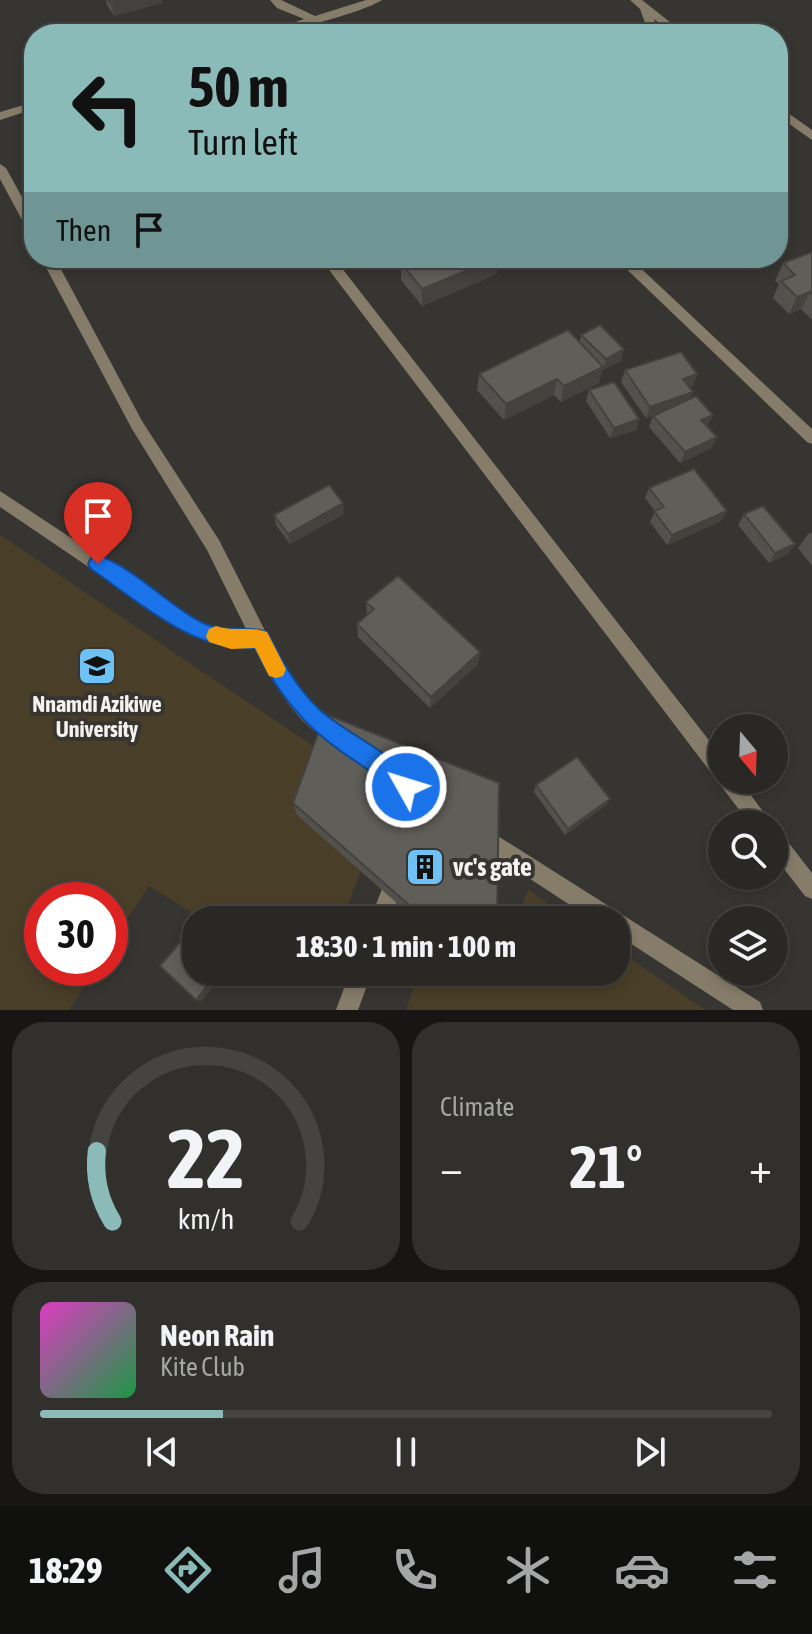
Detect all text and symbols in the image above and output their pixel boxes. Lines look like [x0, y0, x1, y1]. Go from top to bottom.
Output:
text: 50 m [188, 55, 289, 119]
icon: left [56, 56, 160, 160]
text: Turn left [188, 121, 298, 163]
icon: arrive [127, 208, 171, 252]
text: Then [56, 213, 111, 247]
pin [64, 482, 132, 564]
icon: arrive [76, 494, 120, 538]
school or university icon: Nnamdi Azikiwe University [76, 645, 118, 687]
place label: Nnamdi Azikiwe University [32, 691, 162, 742]
north arrow [708, 714, 788, 794]
map controls [708, 714, 788, 986]
position arrow [364, 745, 448, 829]
button: search [708, 810, 788, 890]
building icon: vc's gate [404, 846, 446, 888]
place label: vc's gate [453, 852, 532, 882]
speed limit sign: 30 [24, 882, 128, 986]
button: layers [708, 906, 788, 986]
text: 18:30 · 1 min · 100 m [296, 929, 516, 963]
text: Climate [440, 1092, 514, 1122]
text: 22 [167, 1110, 245, 1206]
text: 21° [570, 1132, 642, 1201]
text: − [440, 1142, 463, 1192]
text: + [749, 1142, 772, 1192]
text: km/h [178, 1202, 234, 1235]
text: Neon Rain [160, 1318, 274, 1352]
text: Kite Club [160, 1352, 245, 1382]
icon: previous [140, 1430, 184, 1474]
icon: pause [384, 1430, 428, 1474]
icon: next [628, 1430, 672, 1474]
icon: directions [160, 1542, 216, 1598]
icon: music [274, 1542, 330, 1598]
icon: phone [387, 1542, 443, 1598]
icon: climate [500, 1542, 556, 1598]
icon: car [614, 1542, 670, 1598]
icon: filters [727, 1542, 783, 1598]
text: 18:29 [29, 1549, 103, 1591]

